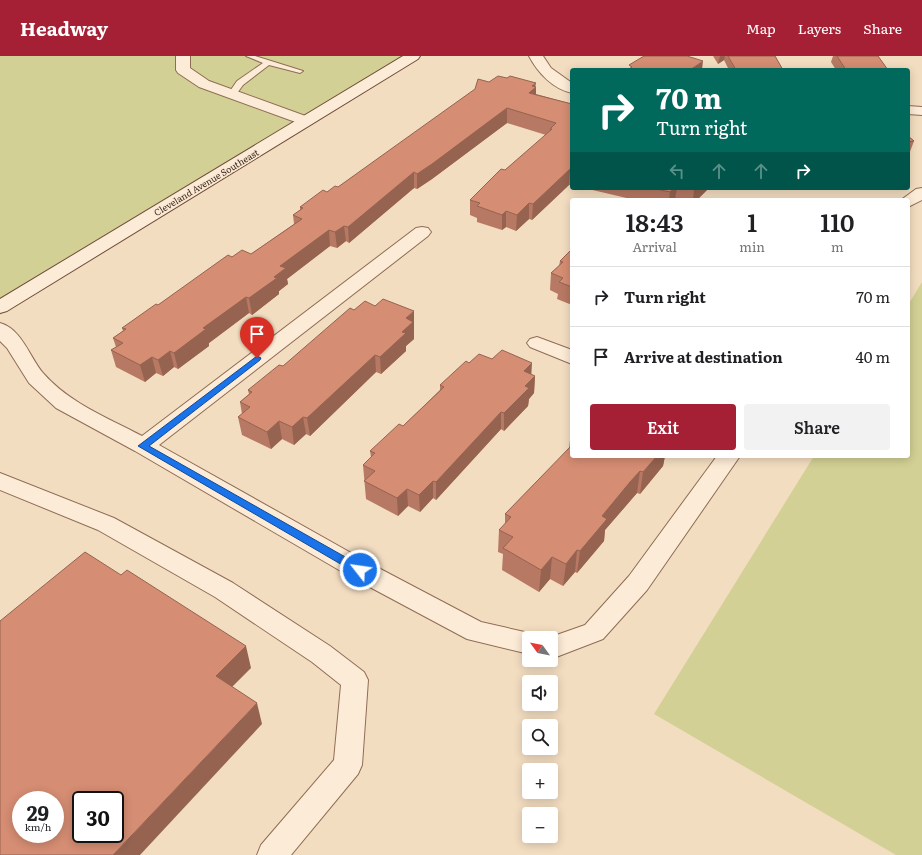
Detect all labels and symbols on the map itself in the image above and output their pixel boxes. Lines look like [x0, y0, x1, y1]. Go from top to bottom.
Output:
street label: Cleveland Avenue Southeast [151, 145, 261, 219]
pin [240, 317, 274, 358]
position arrow [339, 549, 381, 591]
north arrow [522, 631, 558, 667]
speed limit sign: 30 [72, 791, 124, 843]

